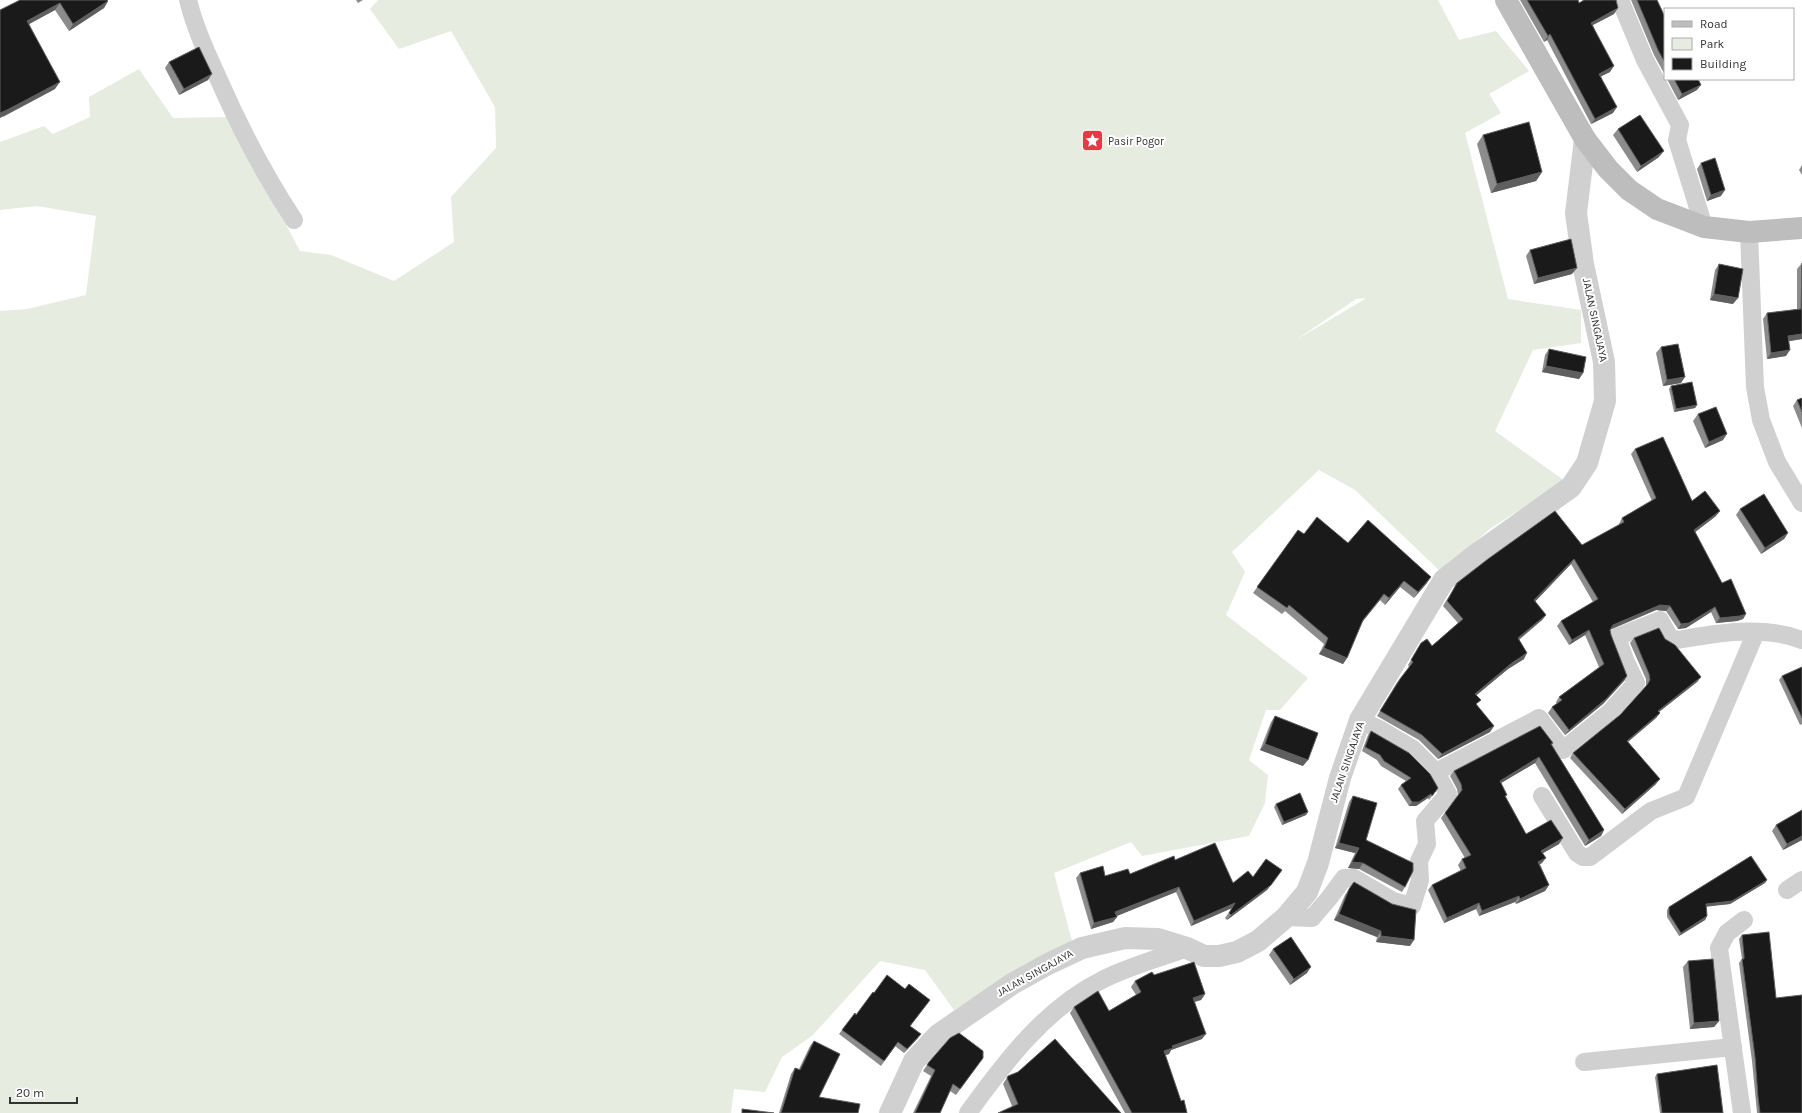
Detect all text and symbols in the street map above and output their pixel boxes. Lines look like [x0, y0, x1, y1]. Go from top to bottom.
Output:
legend [1664, 8, 1794, 80]
text: Road [1700, 17, 1728, 31]
text: Park [1700, 37, 1725, 51]
text: Building [1700, 57, 1747, 71]
place icon: Pasir Pogor [1080, 128, 1106, 154]
place label: Pasir Pogor [1108, 135, 1164, 148]
street label: JALAN SINGAJAYA [1580, 277, 1610, 364]
street label: JALAN SINGAJAYA [1327, 719, 1367, 804]
street label: JALAN SINGAJAYA [995, 946, 1076, 999]
scale bar [10, 1079, 77, 1105]
text: 20 m [16, 1086, 44, 1100]

